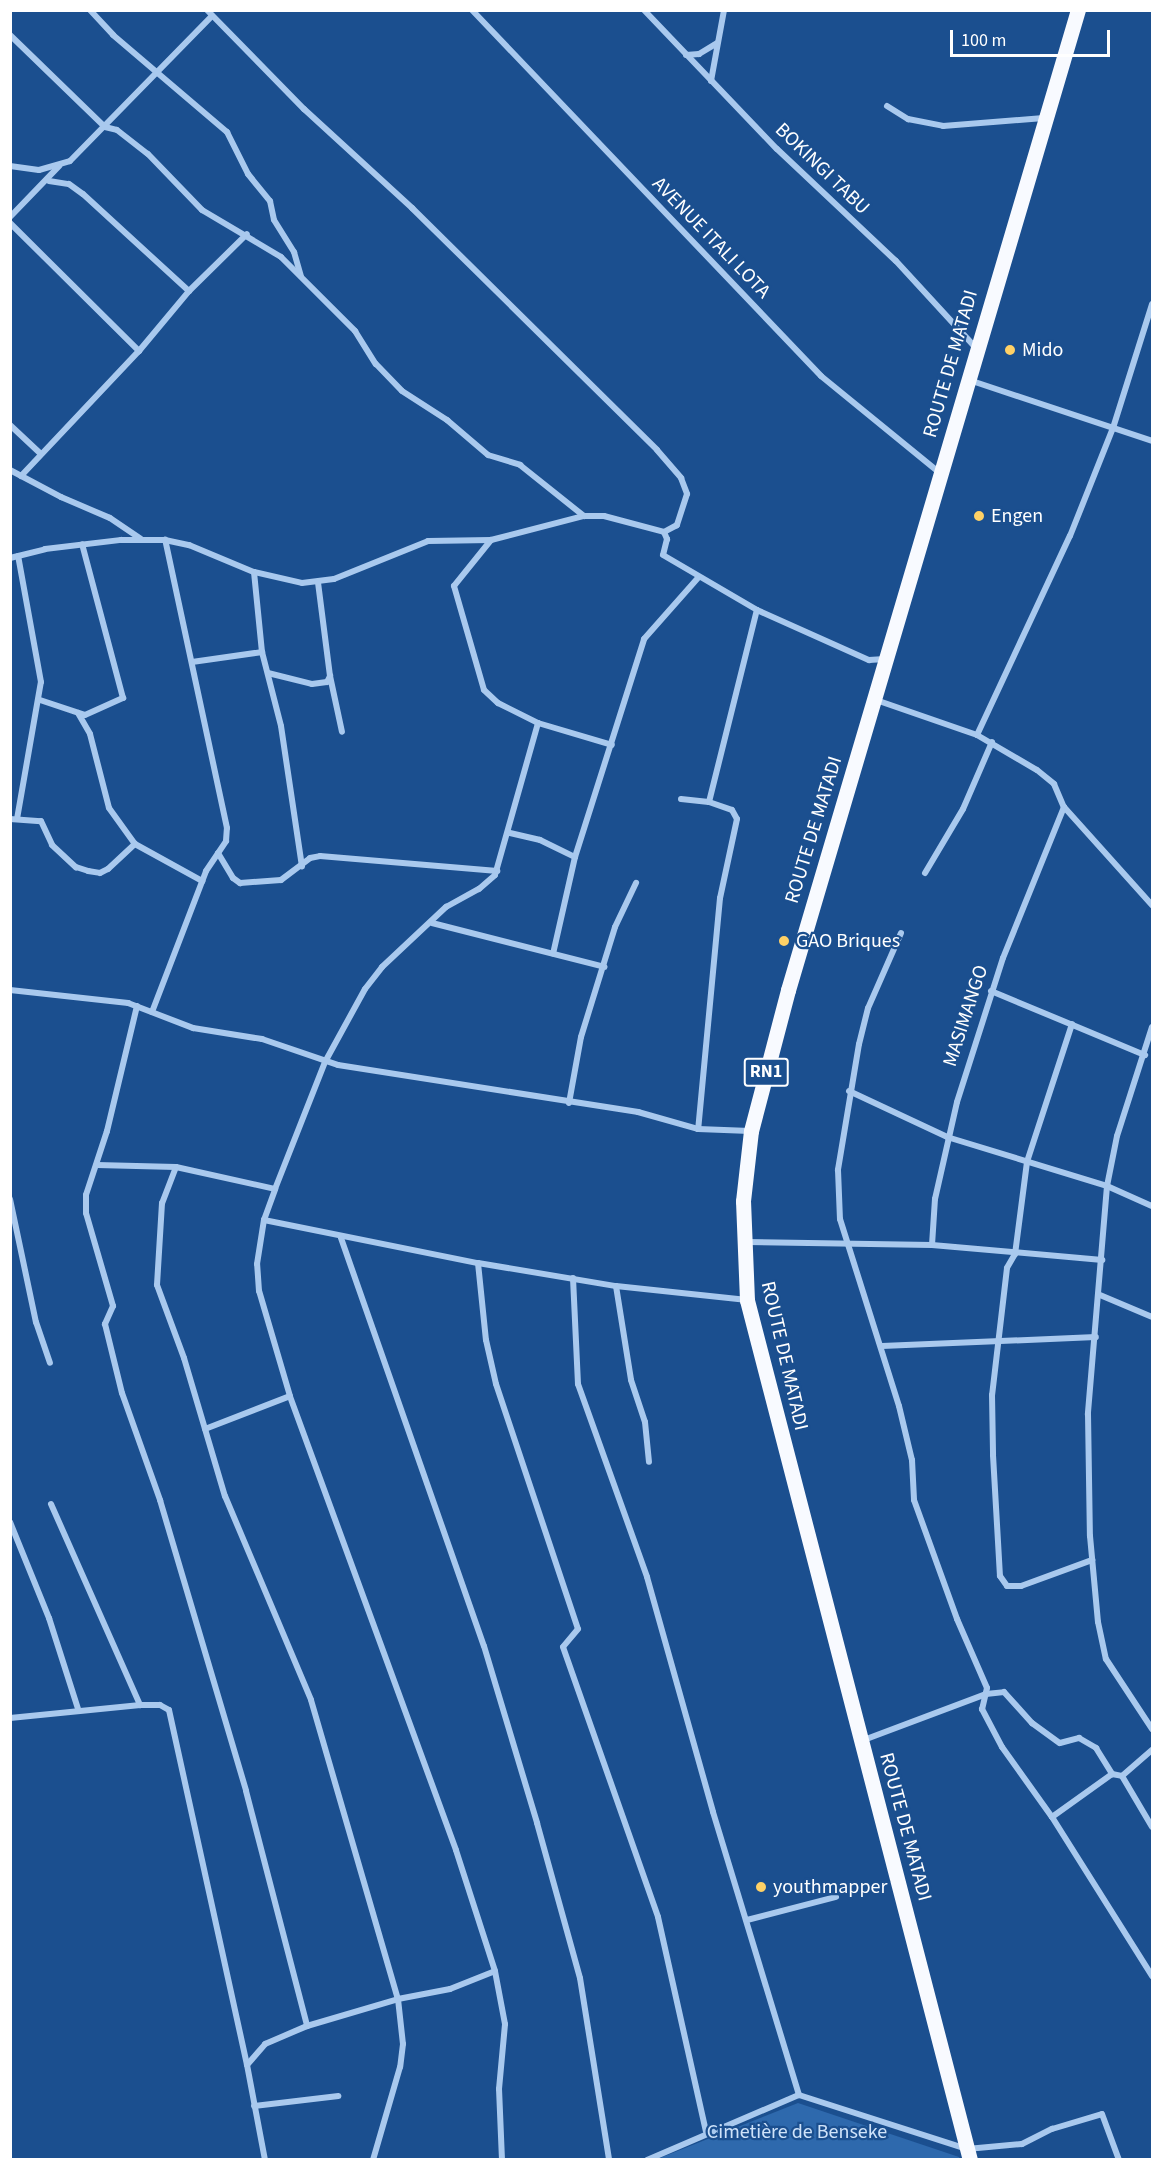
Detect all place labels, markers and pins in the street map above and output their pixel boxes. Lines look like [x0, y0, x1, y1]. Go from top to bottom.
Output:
place label: Mido [1022, 338, 1063, 362]
marker: Mido [1003, 343, 1017, 357]
place label: Engen [991, 504, 1043, 528]
marker: Engen [972, 509, 986, 523]
place label: GAO Briques [796, 929, 900, 953]
marker: GAO Briques [777, 934, 791, 948]
place label: youthmapper [773, 1875, 887, 1899]
marker: youthmapper [754, 1880, 768, 1894]

